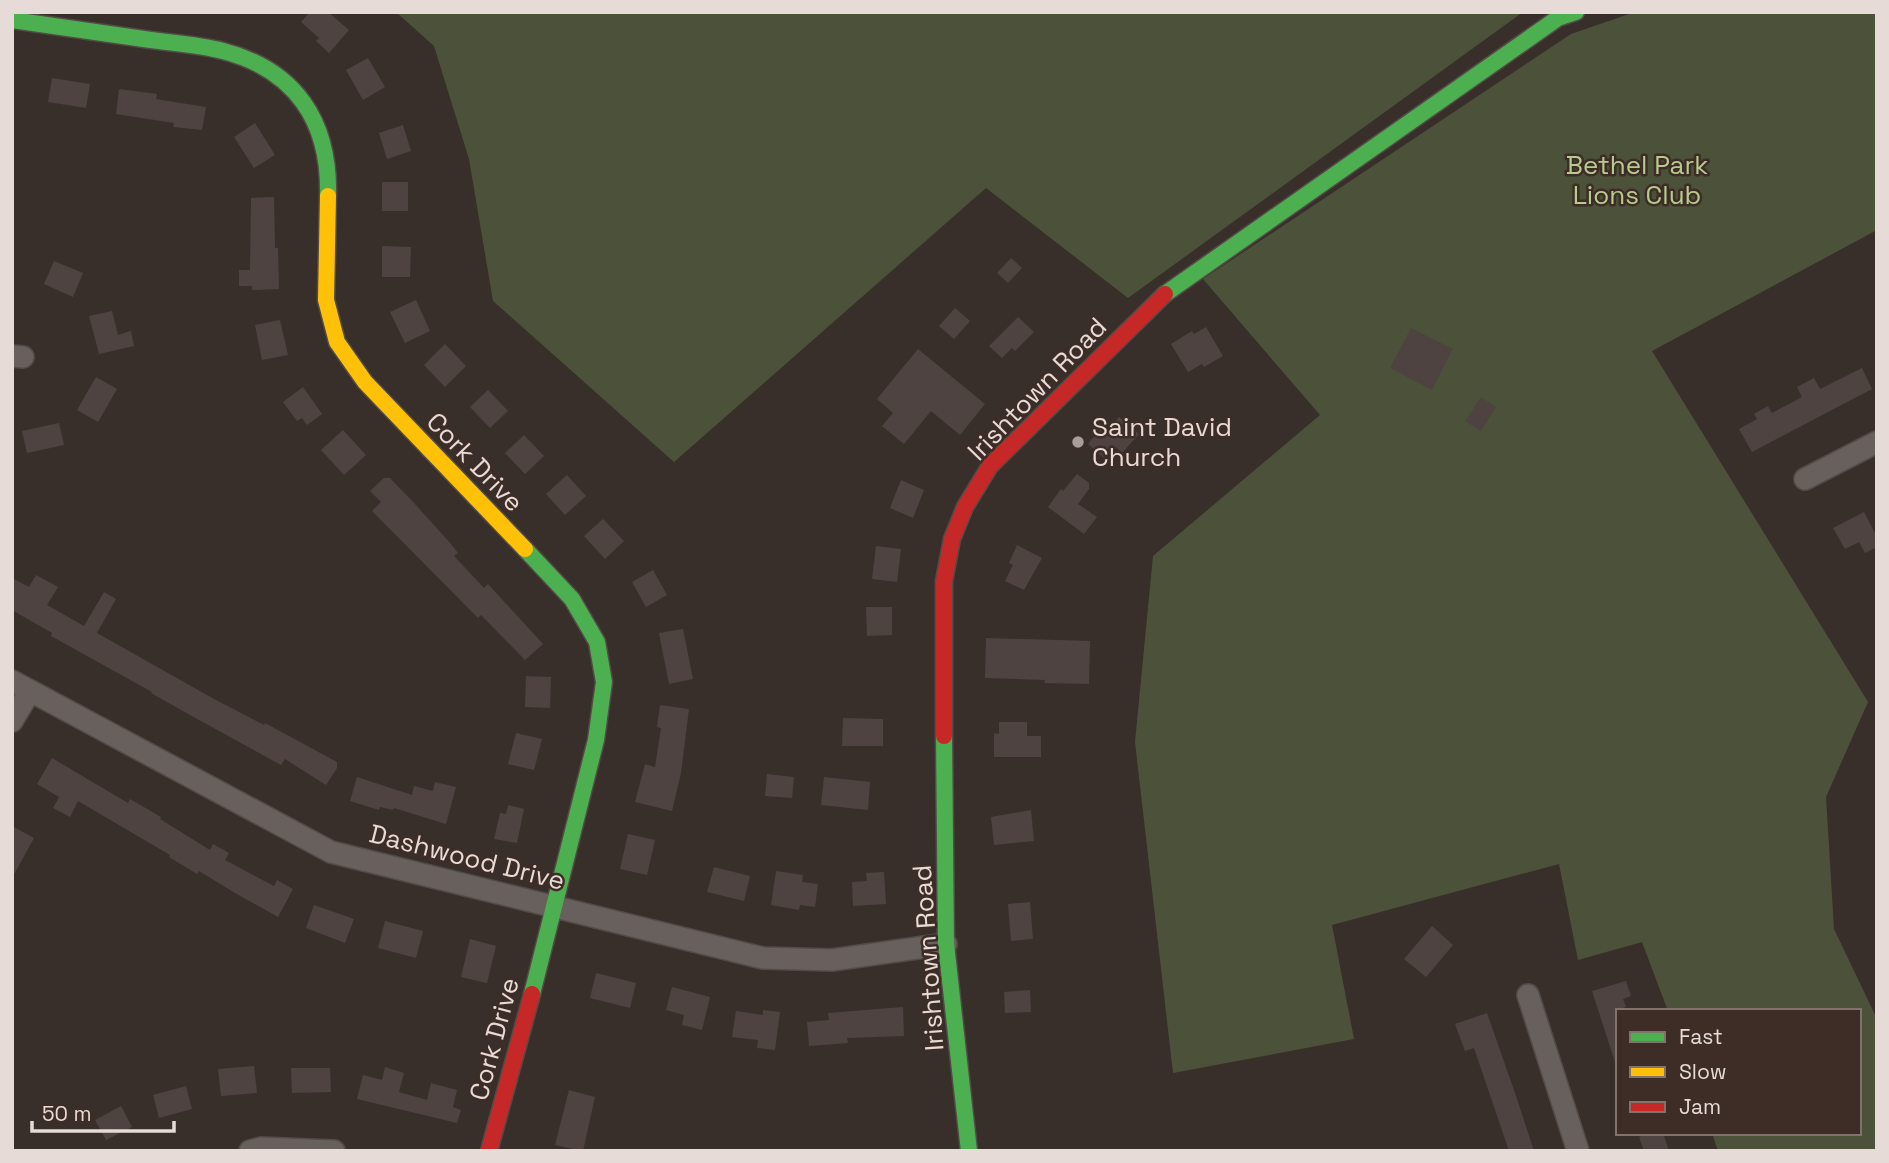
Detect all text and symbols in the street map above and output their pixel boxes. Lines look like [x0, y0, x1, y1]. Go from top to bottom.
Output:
park label: Bethel Park Lions Club [1566, 148, 1708, 212]
street label: Irishtown Road [960, 310, 1114, 468]
street label: Cork Drive [419, 405, 531, 519]
place label: Saint David Church [1092, 410, 1232, 474]
marker: Saint David Church [1070, 434, 1086, 450]
street label: Dashwood Drive [366, 816, 568, 898]
street label: Irishtown Road [905, 864, 951, 1052]
street label: Cork Drive [461, 974, 527, 1104]
legend [1616, 1009, 1861, 1135]
text: Fast [1679, 1023, 1723, 1050]
text: Slow [1679, 1058, 1727, 1085]
scale bar [32, 1090, 173, 1134]
text: Jam [1679, 1093, 1721, 1120]
text: 50 m [42, 1100, 92, 1127]

